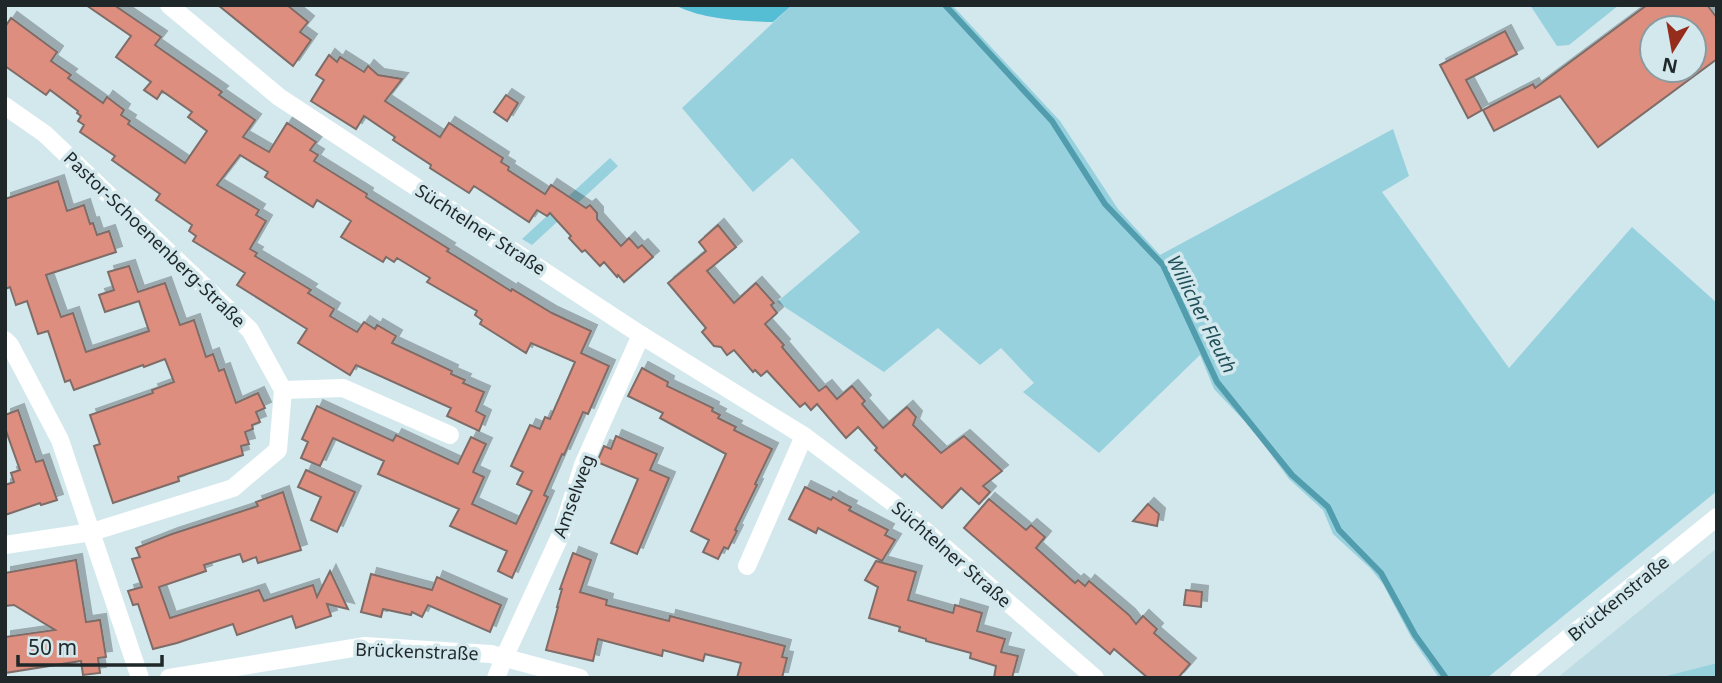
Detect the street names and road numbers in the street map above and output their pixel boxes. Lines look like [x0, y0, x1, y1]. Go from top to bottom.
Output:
street label: Pastor-Schoenenberg-Straße [59, 146, 251, 332]
street label: Süchtelner Straße [411, 178, 551, 280]
street label: Amselweg [547, 451, 599, 541]
street label: Süchtelner Straße [887, 496, 1017, 612]
street label: Brückenstraße [1562, 550, 1674, 646]
street label: Brückenstraße [355, 637, 479, 665]

